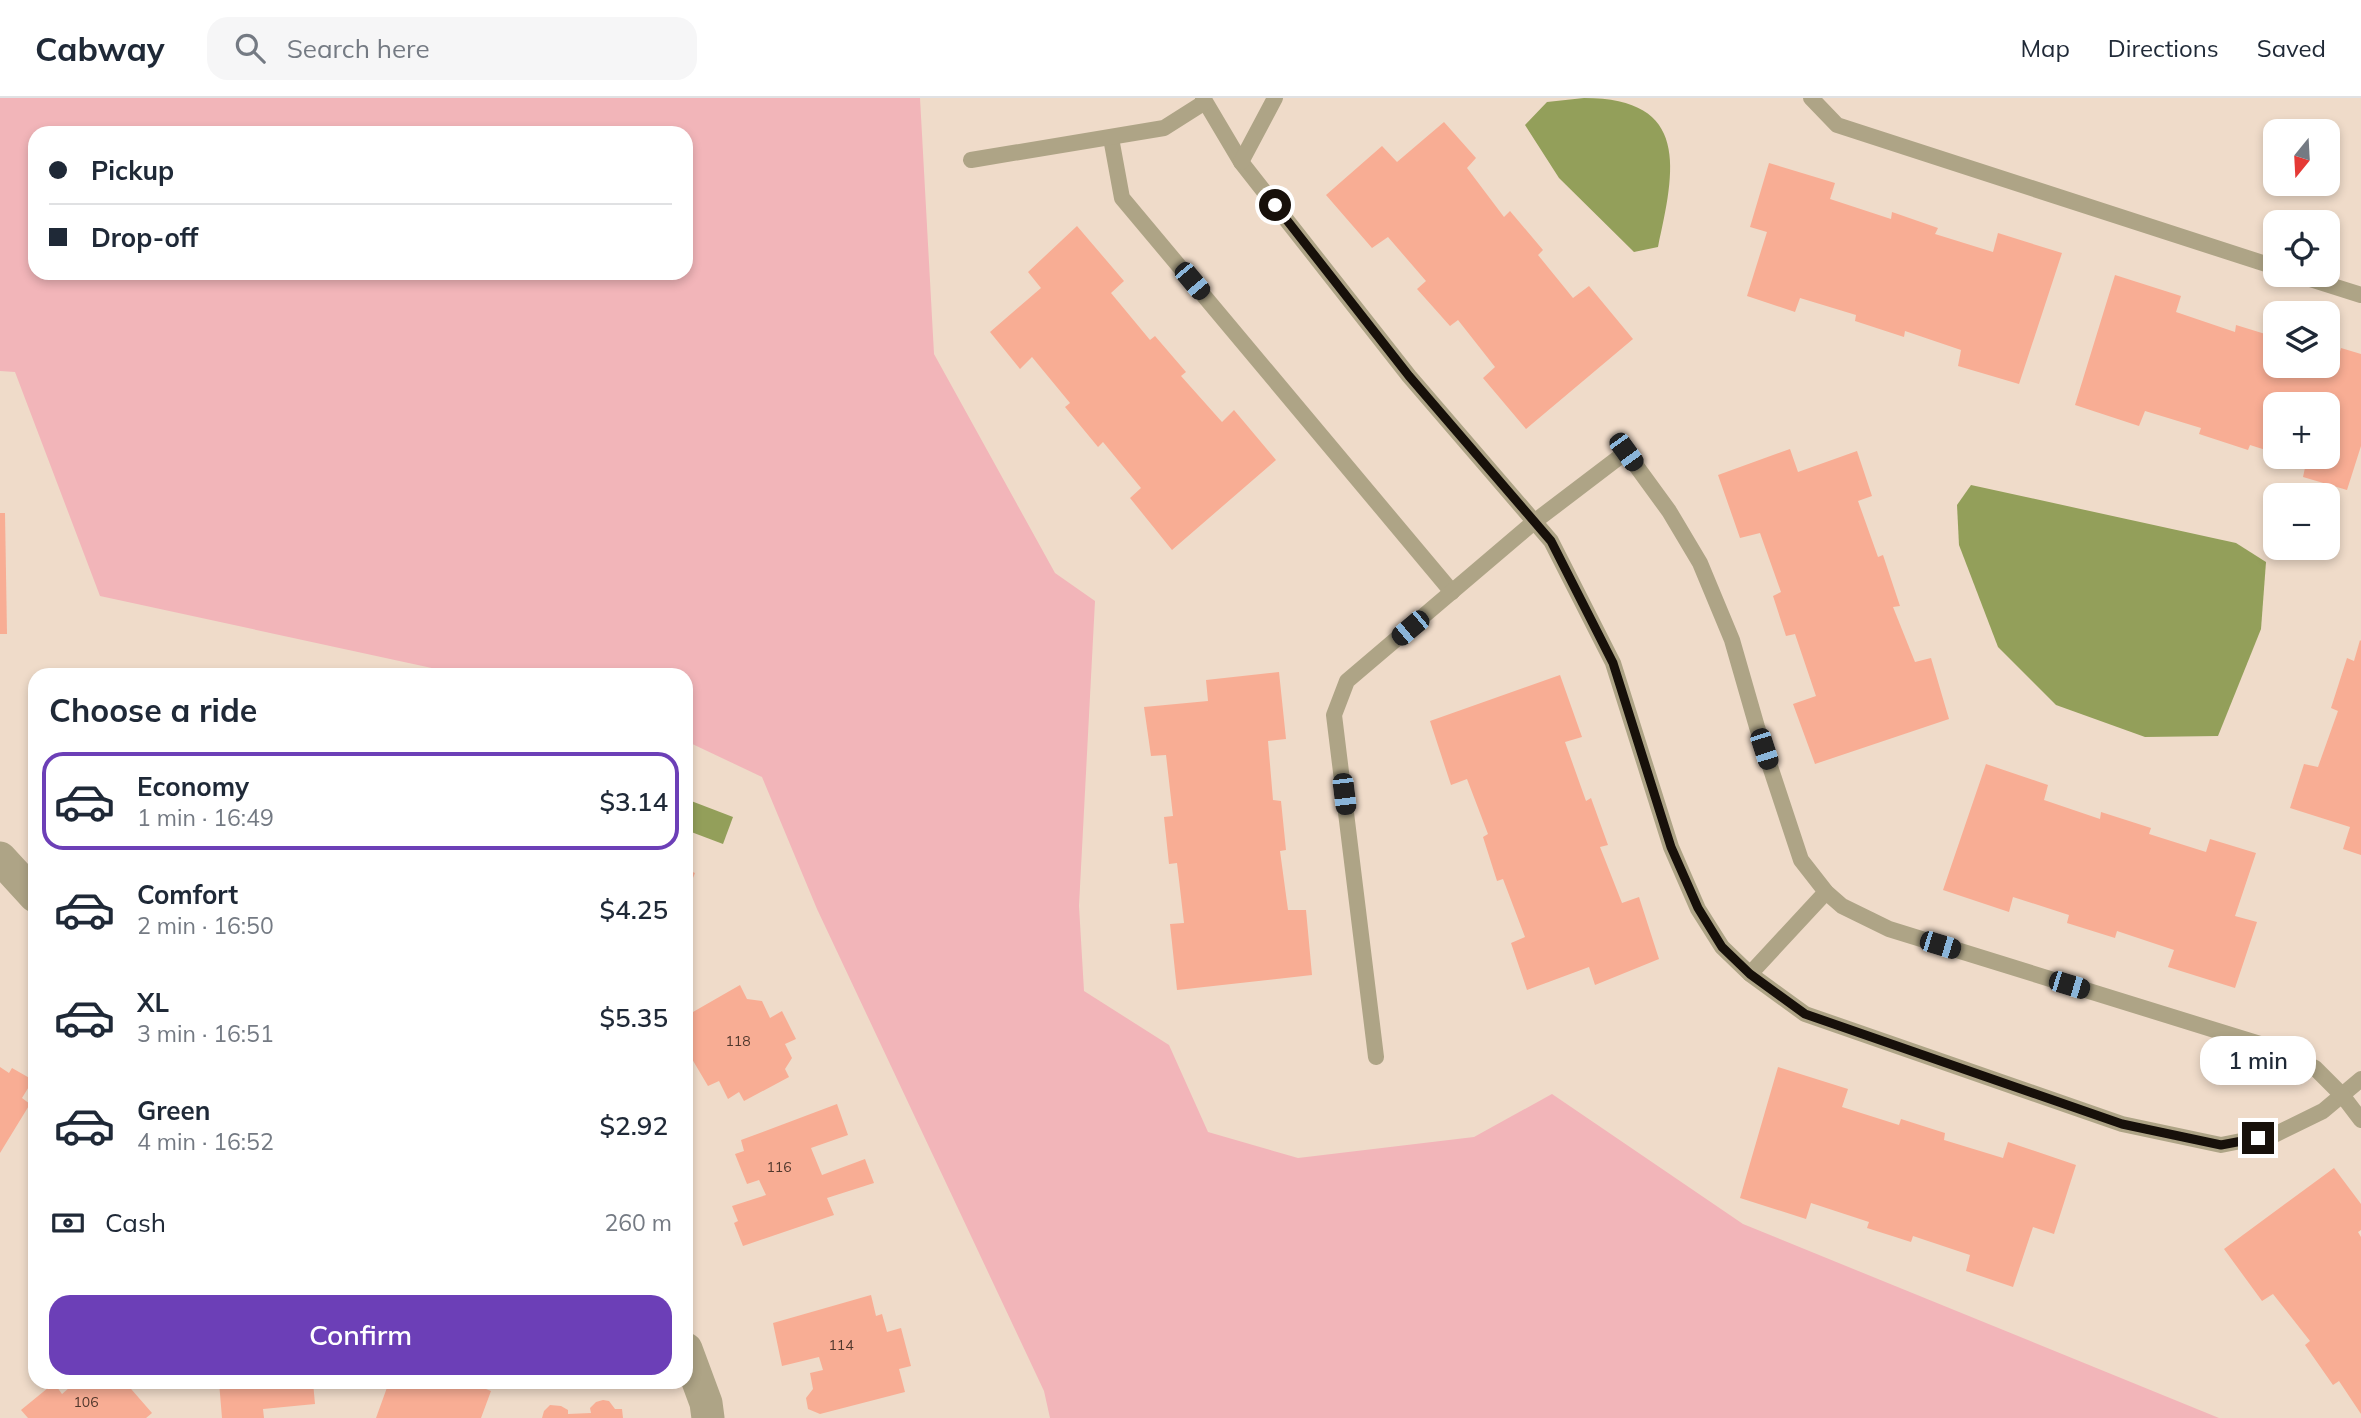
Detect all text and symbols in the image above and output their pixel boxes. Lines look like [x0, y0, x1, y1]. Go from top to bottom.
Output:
search box [207, 17, 697, 80]
text: Cabway [35, 28, 165, 69]
icon: search [231, 29, 269, 67]
text: Search here [287, 32, 430, 65]
text: Map [2020, 33, 2070, 63]
text: Directions [2108, 33, 2219, 63]
text: Saved [2257, 33, 2326, 63]
north arrow [2263, 119, 2340, 196]
map controls [2263, 119, 2340, 560]
text: Pickup [91, 154, 174, 187]
route start [1259, 189, 1291, 221]
button: locate [2263, 210, 2340, 287]
text: Drop-off [91, 221, 198, 254]
car [1171, 258, 1214, 304]
button: layers [2263, 301, 2340, 378]
button: + [2263, 392, 2340, 469]
car [1606, 429, 1647, 475]
button: − [2263, 483, 2340, 560]
car [1388, 606, 1433, 650]
text: Choose a ride [49, 690, 257, 730]
car [1748, 726, 1781, 772]
icon: car [53, 770, 116, 833]
text: Economy [137, 770, 249, 803]
car [1332, 772, 1357, 816]
text: $3.14 [599, 785, 668, 818]
text: 1 min · 16:49 [137, 803, 274, 832]
icon: car [53, 878, 116, 941]
text: Comfort [137, 878, 238, 911]
text: $4.25 [599, 893, 668, 926]
text: 2 min · 16:50 [137, 911, 274, 940]
car [1917, 929, 1964, 961]
car [2046, 969, 2093, 1001]
icon: car [53, 986, 116, 1049]
text: XL [137, 986, 169, 1019]
text: $5.35 [599, 1001, 668, 1034]
text: 3 min · 16:51 [137, 1019, 274, 1048]
house number: 118 [725, 1032, 751, 1050]
callout: 1 min [2200, 1037, 2316, 1086]
text: 1 min [2228, 1046, 2288, 1075]
icon: car [53, 1094, 116, 1157]
text: Green [137, 1094, 210, 1127]
text: $2.92 [599, 1109, 668, 1142]
route end [2242, 1122, 2274, 1154]
text: 4 min · 16:52 [137, 1127, 274, 1156]
house number: 116 [766, 1158, 792, 1176]
icon: cash [49, 1204, 87, 1242]
text: Cash [105, 1206, 166, 1239]
text: 260 m [604, 1208, 672, 1237]
button: Confirm [49, 1295, 672, 1375]
house number: 114 [828, 1336, 854, 1354]
house number: 106 [73, 1393, 99, 1411]

